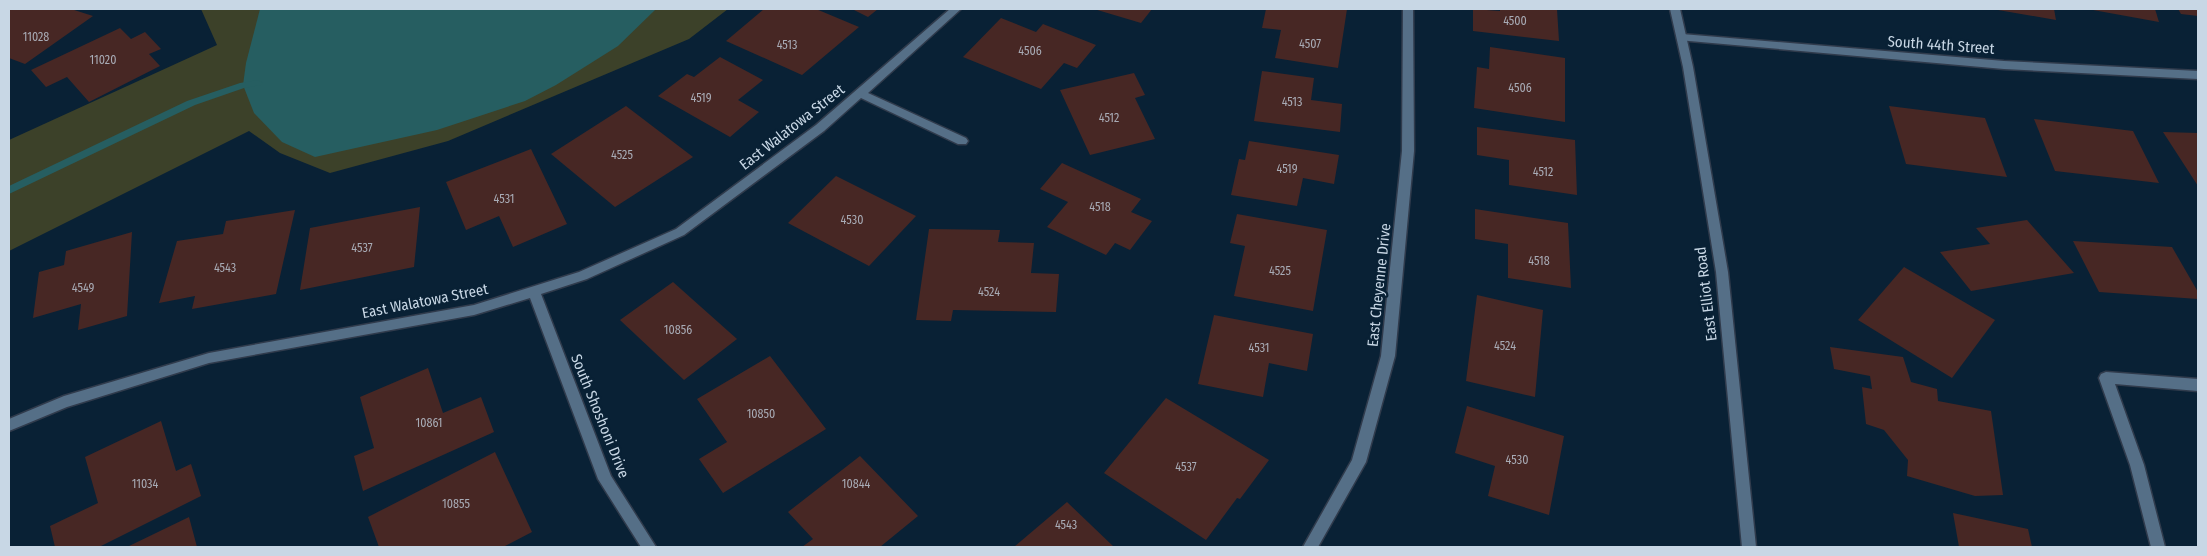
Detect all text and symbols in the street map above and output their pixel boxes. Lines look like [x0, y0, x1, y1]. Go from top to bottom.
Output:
house number: 4500 [1503, 14, 1527, 28]
house number: 11028 [23, 30, 49, 44]
street label: South 44th Street [1887, 32, 1995, 58]
house number: 4507 [1299, 37, 1321, 51]
house number: 4513 [777, 38, 797, 52]
house number: 4506 [1018, 44, 1042, 58]
house number: 11020 [90, 53, 116, 67]
street label: East Walatowa Street [736, 80, 848, 174]
house number: 4506 [1508, 81, 1532, 95]
house number: 4519 [690, 91, 712, 105]
house number: 4513 [1282, 95, 1302, 109]
house number: 4512 [1099, 111, 1119, 125]
house number: 4525 [611, 148, 633, 162]
house number: 4519 [1276, 162, 1298, 176]
house number: 4512 [1533, 165, 1553, 179]
house number: 4531 [494, 192, 514, 206]
house number: 4518 [1089, 200, 1111, 214]
house number: 4530 [841, 213, 863, 227]
street label: East Cheyenne Drive [1364, 222, 1394, 348]
house number: 4537 [351, 241, 373, 255]
street label: East Elliot Road [1691, 246, 1721, 342]
house number: 4518 [1528, 254, 1550, 268]
house number: 4543 [214, 261, 236, 275]
house number: 4525 [1269, 264, 1291, 278]
street label: East Walatowa Street [360, 280, 490, 322]
house number: 4549 [72, 281, 94, 295]
house number: 4524 [978, 285, 1000, 299]
house number: 10856 [664, 323, 692, 337]
house number: 4524 [1494, 339, 1516, 353]
house number: 4531 [1249, 341, 1269, 355]
street label: South Shoshoni Drive [567, 351, 633, 481]
house number: 10850 [747, 407, 775, 421]
house number: 10861 [415, 416, 443, 430]
house number: 4530 [1506, 453, 1528, 467]
house number: 4537 [1175, 460, 1197, 474]
house number: 11034 [132, 477, 158, 491]
house number: 10844 [842, 477, 870, 491]
house number: 10855 [442, 497, 470, 511]
house number: 4543 [1055, 518, 1077, 532]

